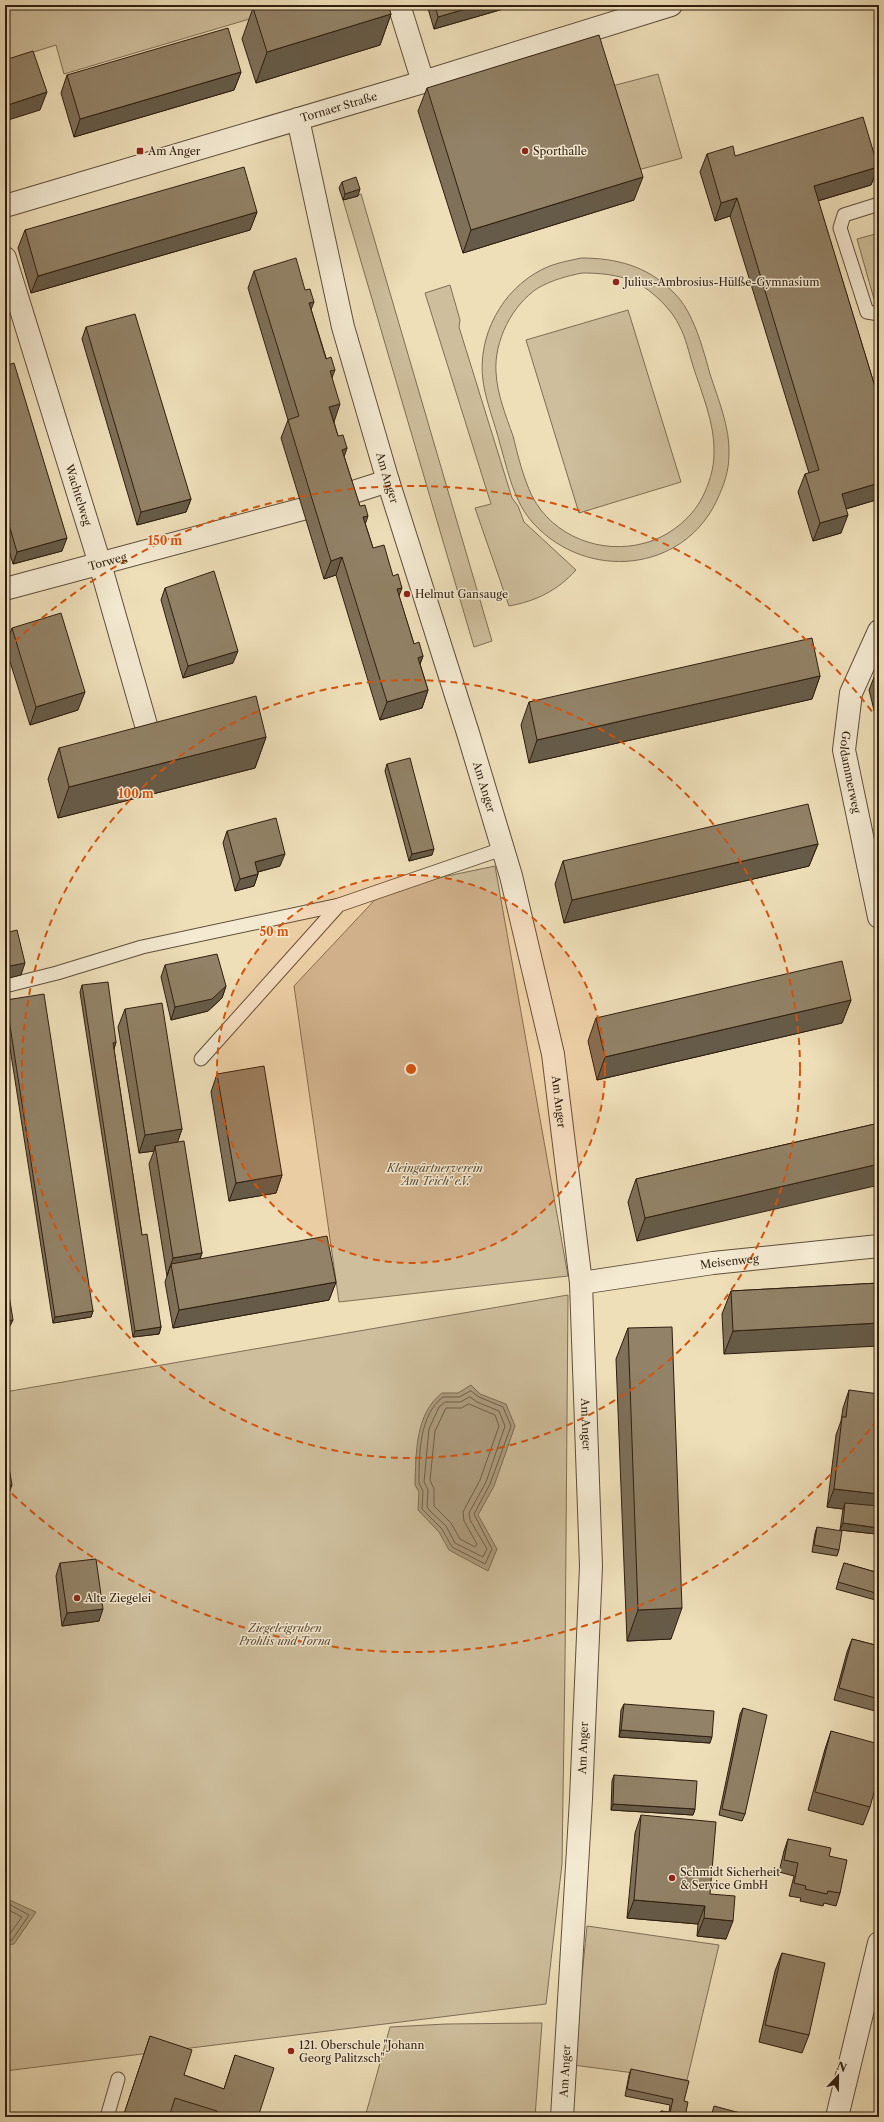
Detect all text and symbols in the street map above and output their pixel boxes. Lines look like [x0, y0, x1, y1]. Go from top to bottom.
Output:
street label: Tornaer Straße [299, 89, 379, 125]
place label: Am Anger [147, 144, 201, 158]
place label: Sporthalle [533, 144, 587, 158]
marker: Am Anger [135, 146, 145, 156]
marker: Sporthalle [520, 146, 530, 156]
place label: Julius-Ambrosius-Hülße-Gymnasium [622, 275, 820, 289]
marker: Julius-Ambrosius-Hülße-Gymnasium [611, 277, 621, 287]
street label: Am Anger [373, 450, 402, 505]
street label: Wachtelweg [62, 461, 95, 527]
text: 150 m [148, 533, 182, 548]
street label: Torweg [87, 550, 128, 573]
place label: Helmut Gansauge [415, 587, 508, 601]
marker: Helmut Gansauge [402, 589, 412, 599]
street label: Goldammerweg [837, 730, 864, 815]
street label: Am Anger [470, 759, 499, 814]
text: 100 m [118, 786, 154, 801]
text: 50 m [259, 924, 289, 939]
centre of rings [404, 1062, 418, 1076]
street label: Am Anger [549, 1074, 569, 1129]
park label: Kleingärtnerverein "Am Teich" e.V. [386, 1161, 483, 1188]
street label: Meisenweg [699, 1251, 760, 1272]
street label: Am Anger [578, 1397, 594, 1451]
place label: Alte Ziegelei [84, 1591, 152, 1605]
marker: Alte Ziegelei [72, 1593, 82, 1603]
park label: Ziegeleigruben Prohlis und Torna [238, 1621, 331, 1648]
street label: Am Anger [575, 1721, 591, 1775]
place label: Schmidt Sicherheit & Service GmbH [680, 1865, 780, 1892]
marker: Schmidt Sicherheit & Service GmbH [667, 1873, 677, 1883]
place label: 121. Oberschule "Johann Georg Palitzsch" [299, 2038, 425, 2065]
street label: Am Anger [557, 2044, 573, 2099]
marker: 121. Oberschule "Johann Georg Palitzsch" [286, 2046, 296, 2056]
north arrow [818, 2056, 858, 2096]
text: N [835, 2058, 849, 2075]

